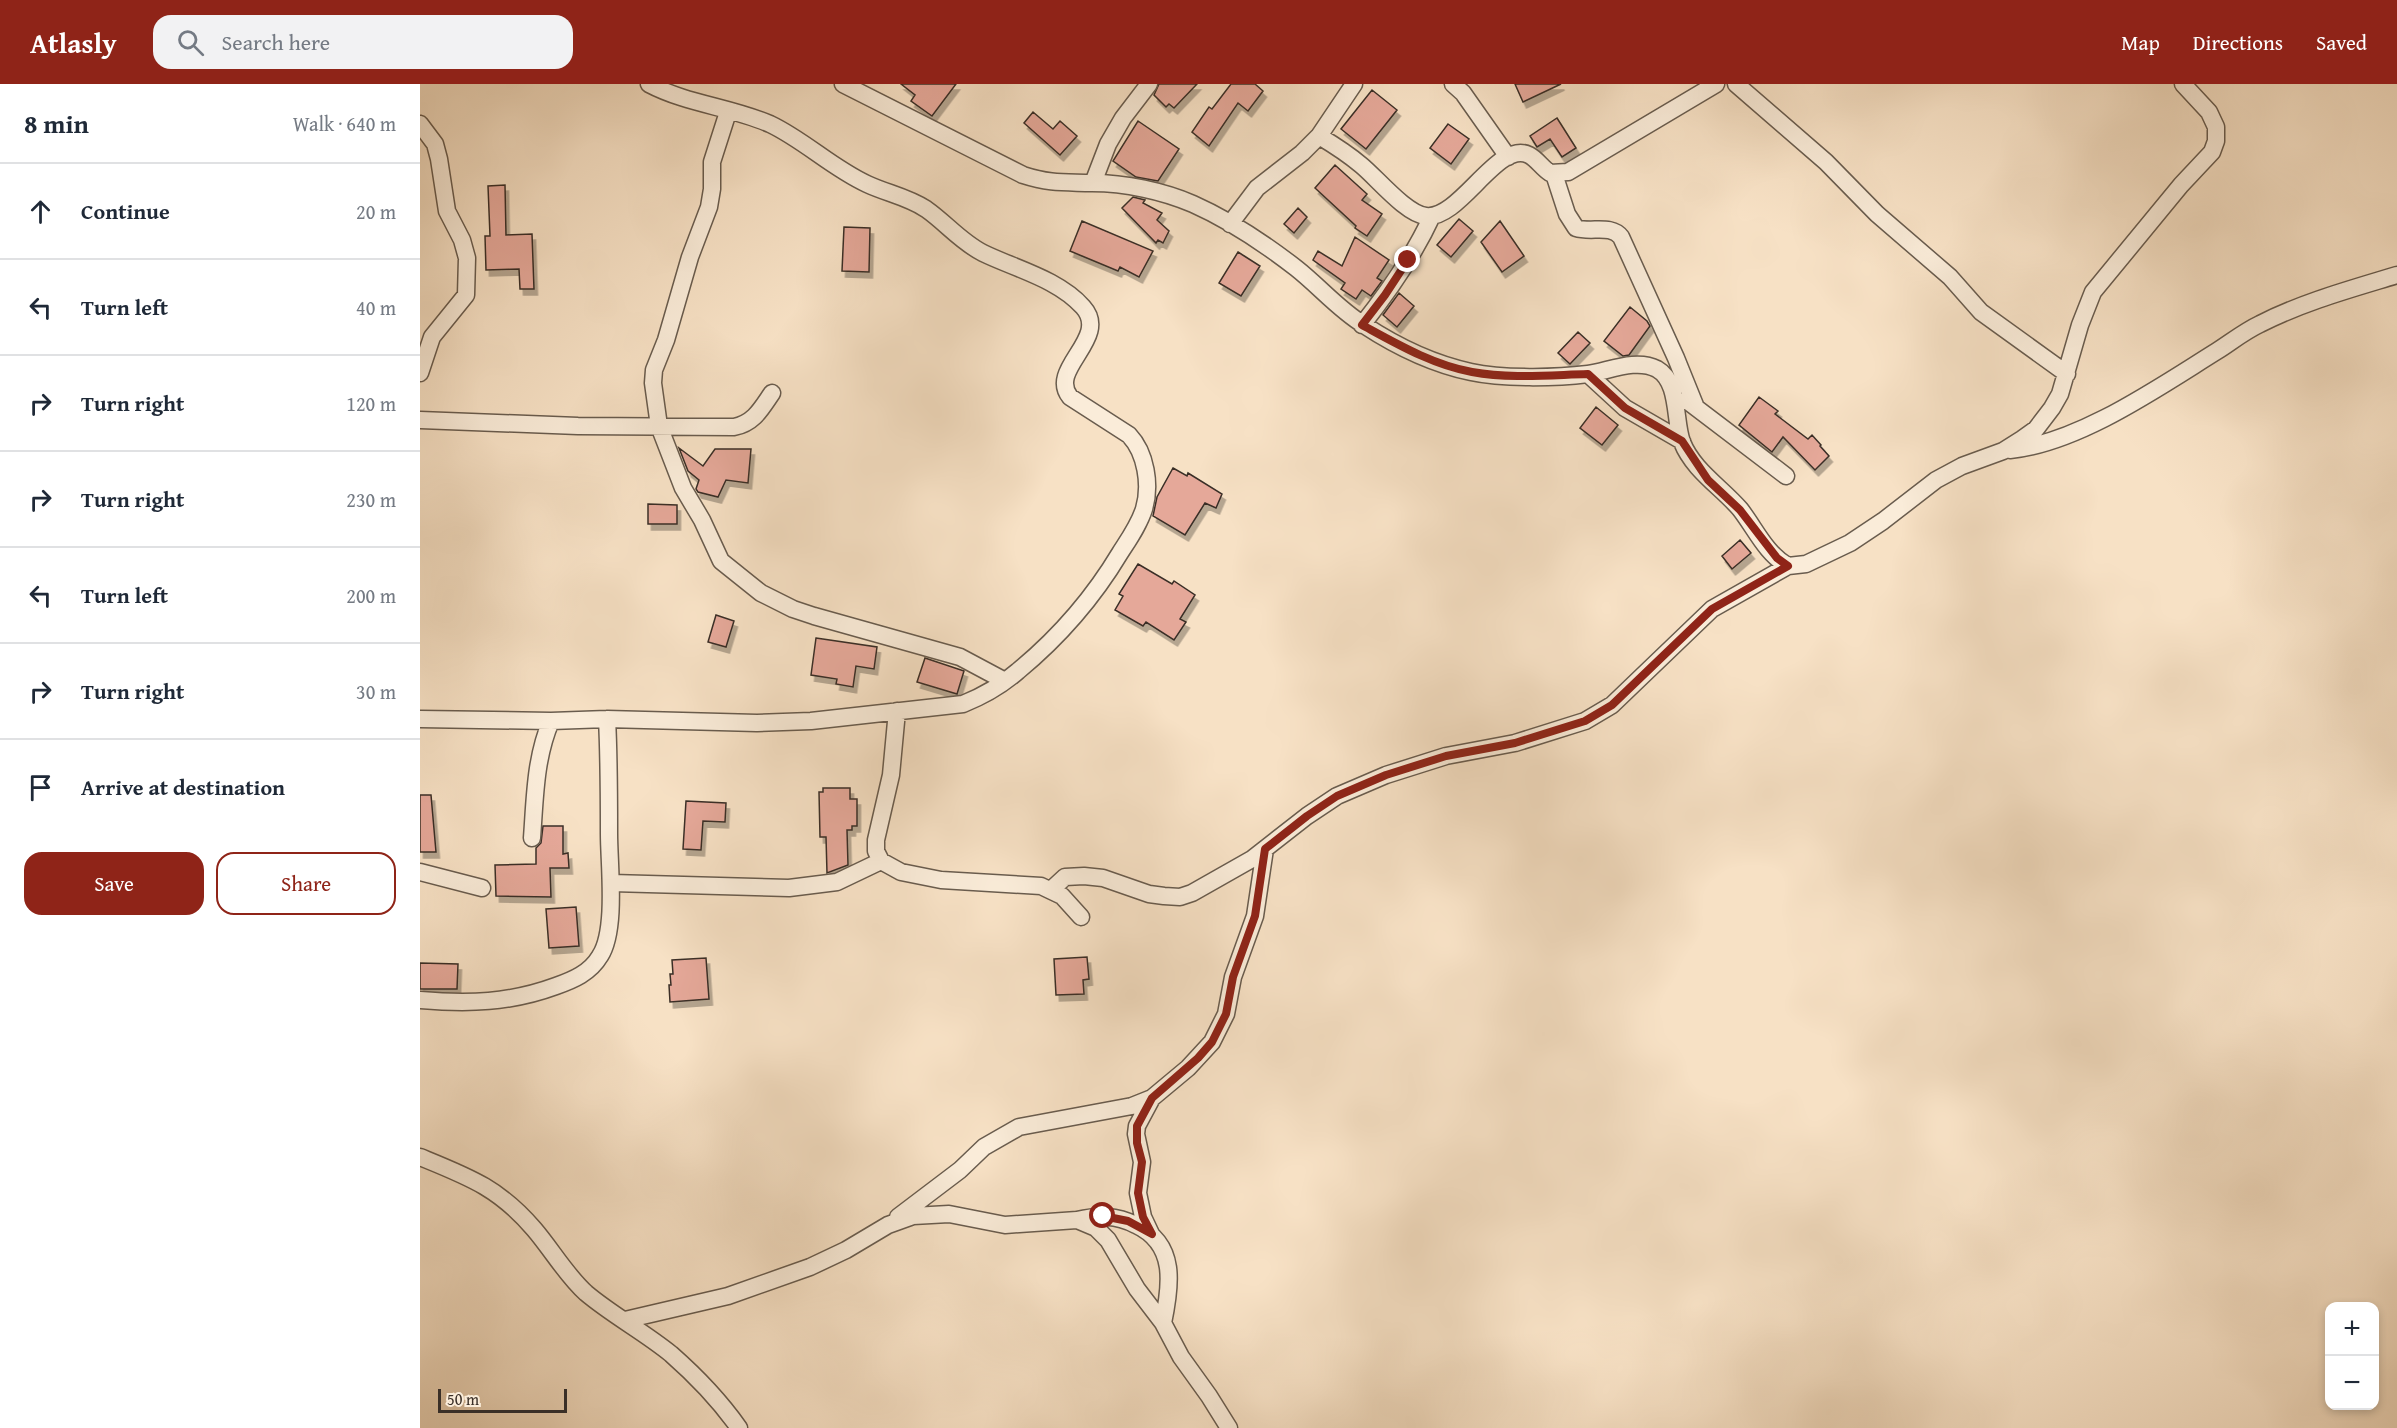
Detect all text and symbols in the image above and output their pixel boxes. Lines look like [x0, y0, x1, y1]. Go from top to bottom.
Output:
search box [153, 15, 573, 69]
text: Atlasly [30, 22, 117, 63]
icon: search [174, 26, 207, 59]
text: Search here [222, 26, 330, 58]
text: Map [2121, 27, 2160, 58]
text: Directions [2193, 27, 2283, 58]
text: Saved [2316, 27, 2367, 58]
text: 8 min [24, 104, 89, 143]
text: Walk · 640 m [293, 109, 396, 138]
icon: ahead [24, 195, 57, 228]
text: Continue [81, 195, 170, 227]
text: 20 m [356, 197, 396, 226]
route end [1394, 246, 1420, 272]
icon: left [24, 291, 57, 324]
text: Turn left [81, 291, 168, 323]
text: 40 m [356, 293, 396, 322]
icon: right [24, 387, 57, 420]
text: Turn right [81, 387, 184, 419]
text: 120 m [346, 389, 396, 418]
icon: right [24, 483, 57, 516]
text: Turn right [81, 483, 184, 515]
text: 230 m [346, 485, 396, 514]
icon: left [24, 579, 57, 612]
text: Turn left [81, 579, 168, 611]
text: 200 m [346, 581, 396, 610]
icon: right [24, 675, 57, 708]
text: Turn right [81, 675, 184, 707]
text: 30 m [356, 677, 396, 706]
icon: arrive [24, 771, 57, 804]
text: Arrive at destination [81, 771, 285, 803]
button: Save [24, 852, 204, 915]
button: Share [216, 852, 396, 915]
route start [1089, 1202, 1115, 1228]
map controls [2325, 1302, 2379, 1410]
button: + [2325, 1302, 2379, 1356]
button: − [2325, 1356, 2379, 1410]
scale bar [438, 1386, 567, 1414]
text: 50 m [447, 1387, 479, 1411]

